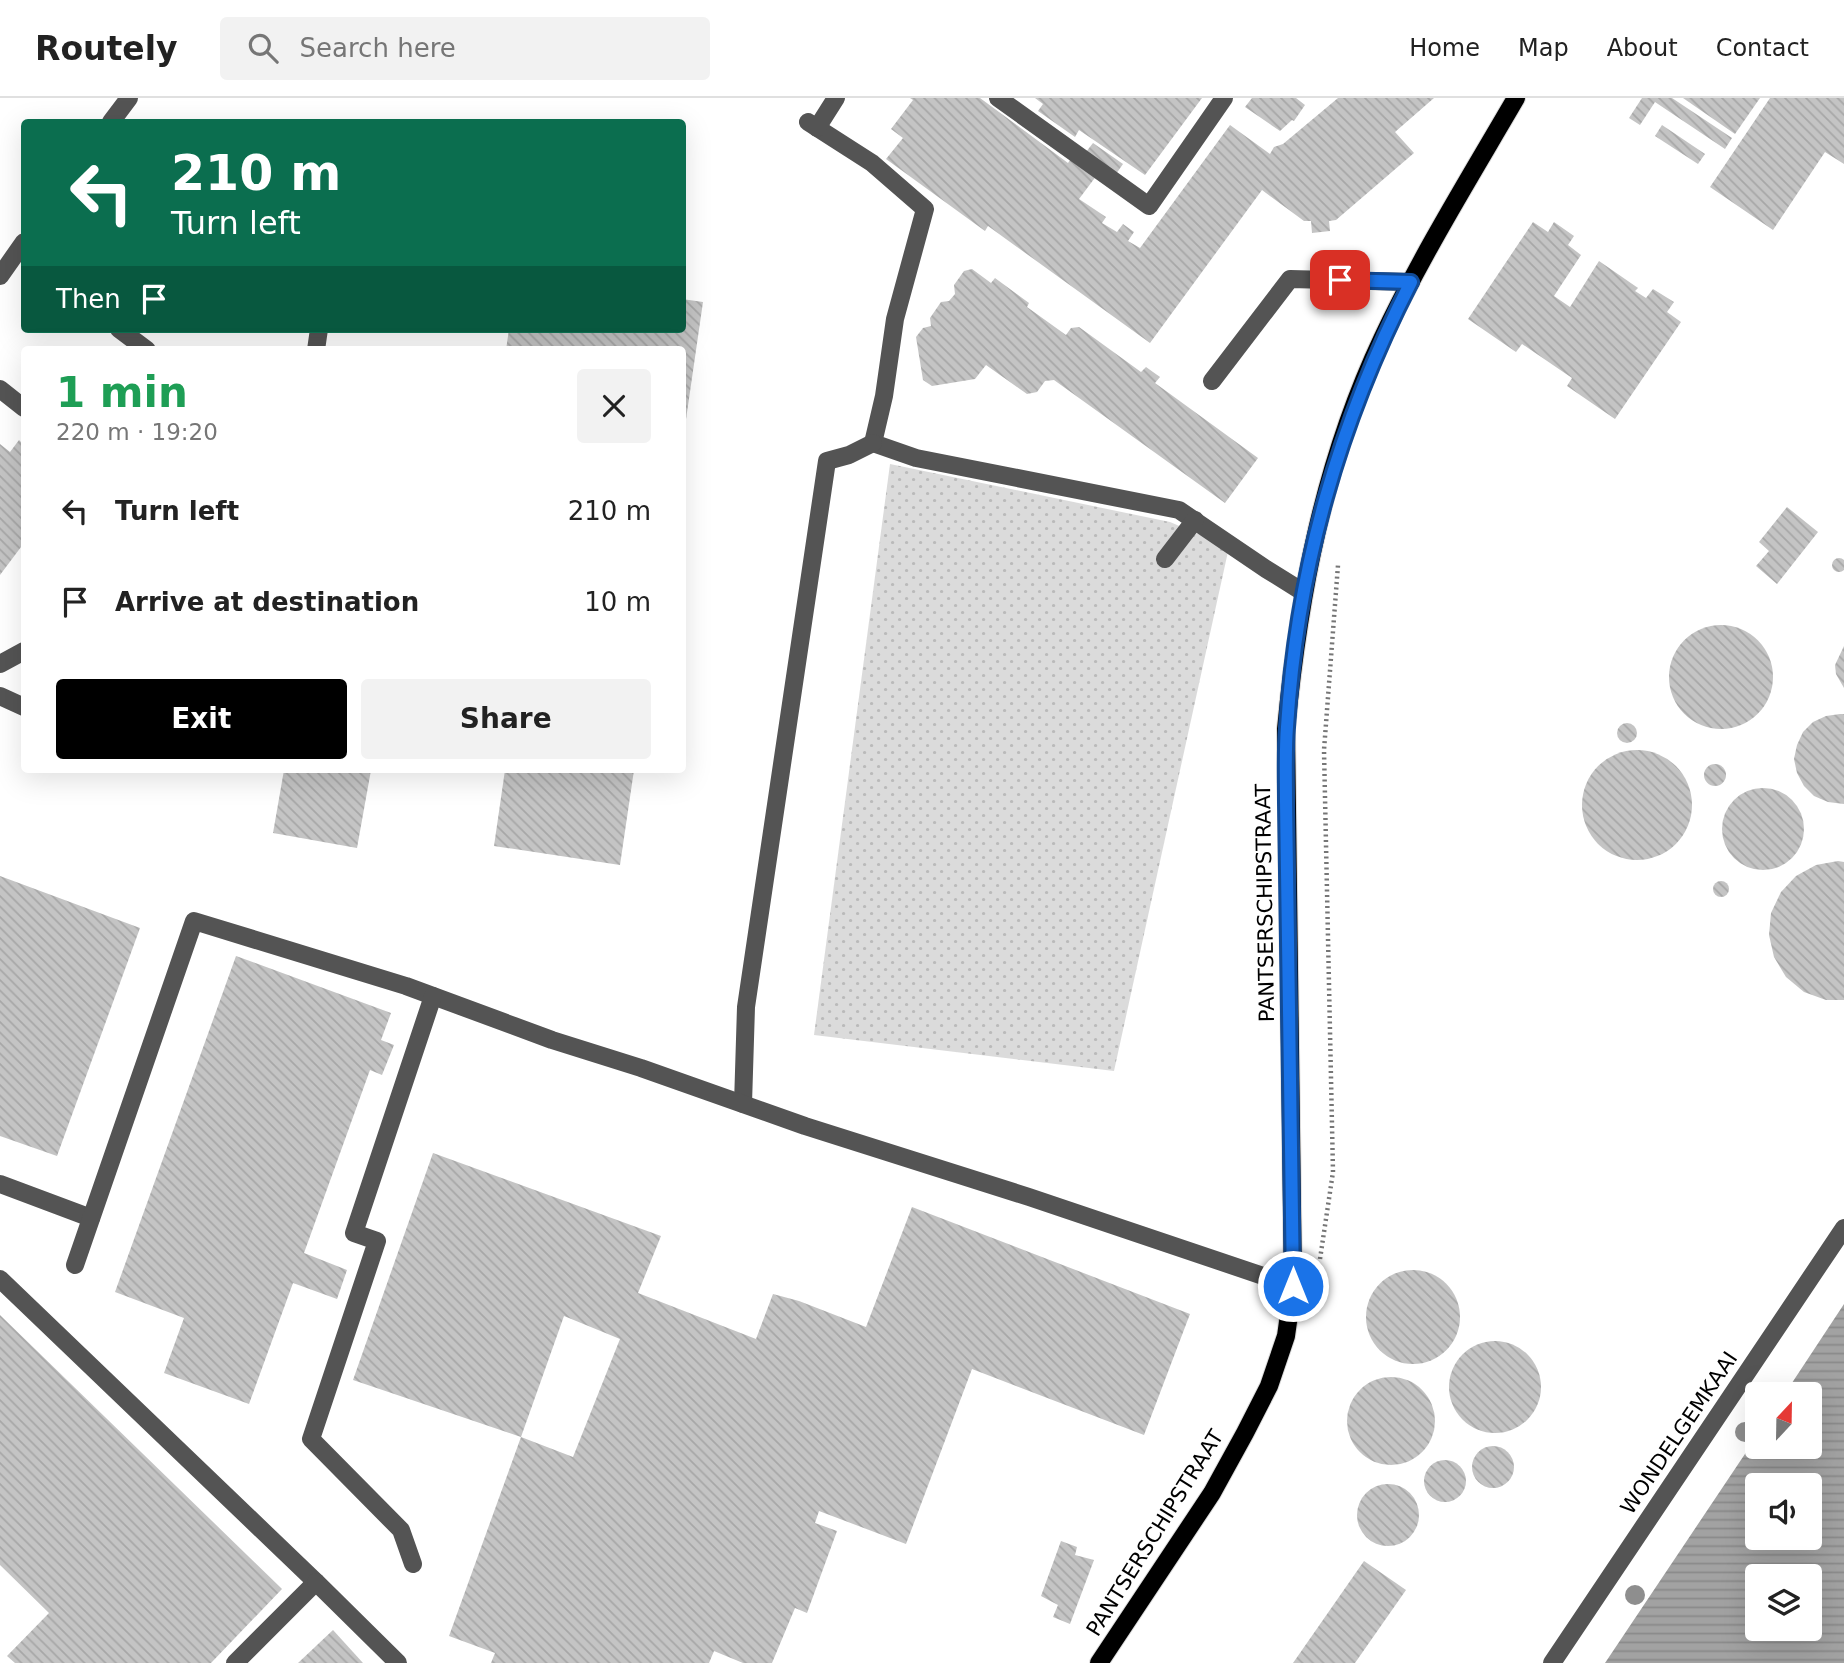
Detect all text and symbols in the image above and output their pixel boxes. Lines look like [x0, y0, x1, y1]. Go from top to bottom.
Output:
search box [220, 17, 710, 80]
text: Routely [35, 29, 178, 68]
icon: search [244, 29, 282, 67]
text: Search here [300, 33, 456, 63]
text: Home [1409, 34, 1480, 62]
text: Map [1518, 34, 1569, 62]
text: About [1607, 34, 1678, 62]
text: Contact [1716, 34, 1809, 62]
text: 210 m [171, 145, 341, 202]
icon: left [56, 147, 147, 238]
text: Turn left [171, 204, 301, 242]
pin [1310, 250, 1370, 310]
icon: arrive [1321, 261, 1359, 299]
icon: arrive [135, 280, 173, 318]
text: Then [56, 284, 121, 314]
text: 1 min [56, 368, 188, 417]
button: close [577, 369, 651, 443]
text: 220 m · 19:20 [56, 419, 218, 445]
icon: left [56, 492, 94, 530]
text: Turn left [115, 496, 239, 526]
text: 210 m [568, 496, 651, 526]
icon: arrive [56, 583, 94, 621]
text: Arrive at destination [115, 587, 419, 617]
text: 10 m [584, 587, 651, 617]
button: Exit [56, 679, 347, 759]
button: Share [361, 679, 651, 759]
street label: PANTSERSCHIPSTRAAT [1251, 783, 1279, 1022]
position arrow [1256, 1249, 1330, 1323]
street label: WONDELGEMKAAI [1616, 1347, 1742, 1519]
north arrow [1745, 1382, 1822, 1460]
map controls [1745, 1382, 1822, 1641]
street label: PANTSERSCHIPSTRAAT [1082, 1425, 1228, 1640]
button: sound [1745, 1473, 1822, 1550]
button: layers [1745, 1564, 1822, 1641]

